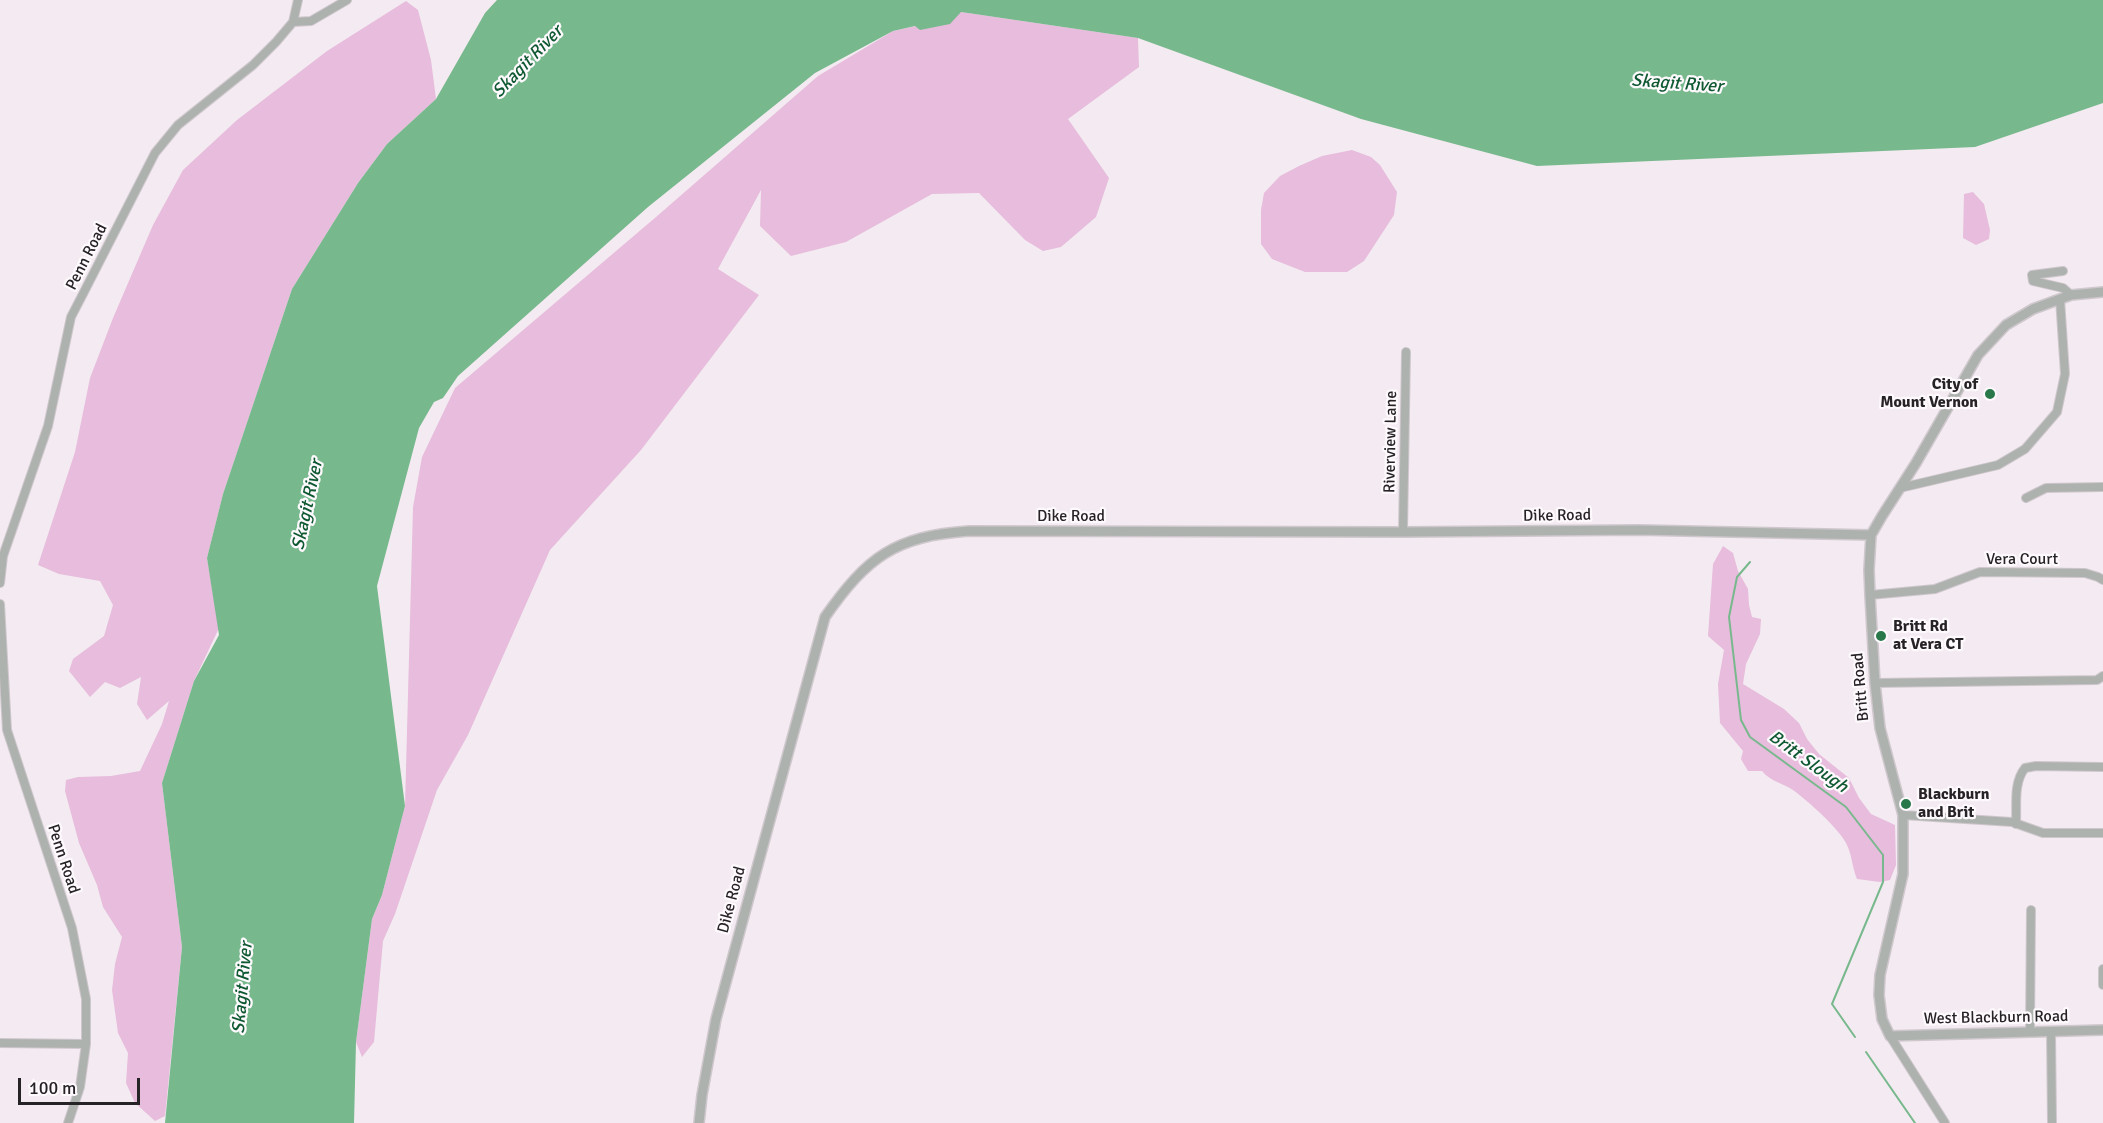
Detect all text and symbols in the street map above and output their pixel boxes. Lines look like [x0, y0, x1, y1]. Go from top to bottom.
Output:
water label: Skagit River [488, 22, 568, 102]
water label: Skagit River [1631, 70, 1723, 98]
street label: Penn Road [62, 221, 112, 293]
place label: City of Mount Vernon [1880, 375, 1978, 413]
marker: City of Mount Vernon [1983, 387, 1997, 401]
street label: Riverview Lane [1381, 391, 1401, 493]
water label: Skagit River [288, 458, 328, 552]
street label: Dike Road [1523, 506, 1591, 526]
street label: Dike Road [1037, 507, 1105, 527]
street label: Vera Court [1986, 550, 2058, 570]
place label: Britt Rd at Vera CT [1893, 617, 1963, 655]
marker: Britt Rd at Vera CT [1874, 629, 1888, 643]
street label: Britt Road [1848, 652, 1874, 722]
water label: Britt Slough [1764, 726, 1852, 798]
place label: Blackburn and Brit [1918, 785, 1989, 823]
marker: Blackburn and Brit [1899, 797, 1913, 811]
street label: Penn Road [43, 822, 83, 896]
street label: Dike Road [714, 865, 750, 935]
water label: Skagit River [228, 941, 258, 1035]
street label: West Blackburn Road [1923, 1007, 2069, 1029]
scale bar [21, 1066, 142, 1104]
text: 100 m [29, 1077, 76, 1099]

